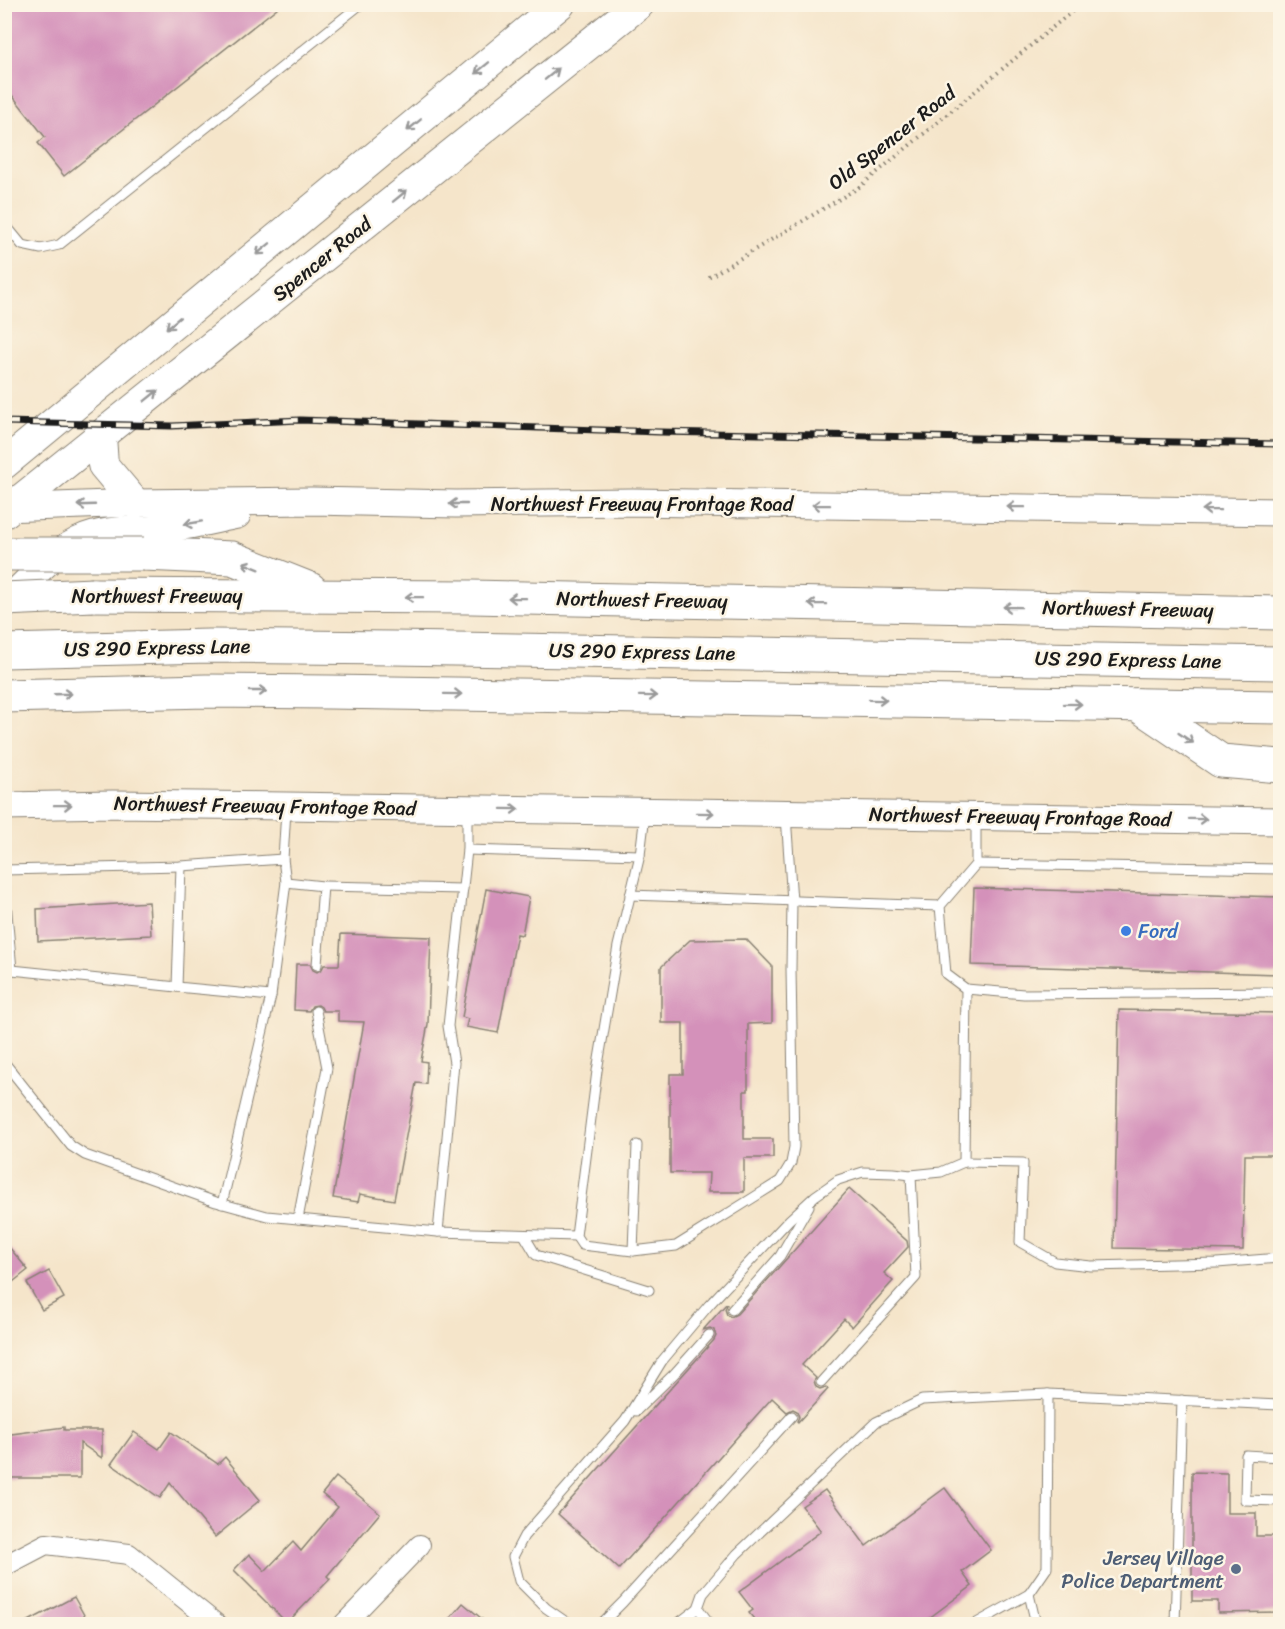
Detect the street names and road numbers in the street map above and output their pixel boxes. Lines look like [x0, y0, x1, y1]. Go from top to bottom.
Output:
street label: Old Spencer Road [820, 76, 965, 199]
street label: Spencer Road [264, 207, 381, 311]
street label: Northwest Freeway Frontage Road [491, 487, 795, 522]
street label: Northwest Freeway [71, 579, 243, 614]
street label: Northwest Freeway [556, 581, 729, 619]
street label: Northwest Freeway [1042, 590, 1215, 628]
street label: US 290 Express Lane [64, 629, 251, 667]
street label: US 290 Express Lane [549, 633, 736, 671]
street label: US 290 Express Lane [1035, 641, 1222, 679]
street label: Northwest Freeway Frontage Road [114, 786, 418, 826]
street label: Northwest Freeway Frontage Road [869, 797, 1173, 837]

